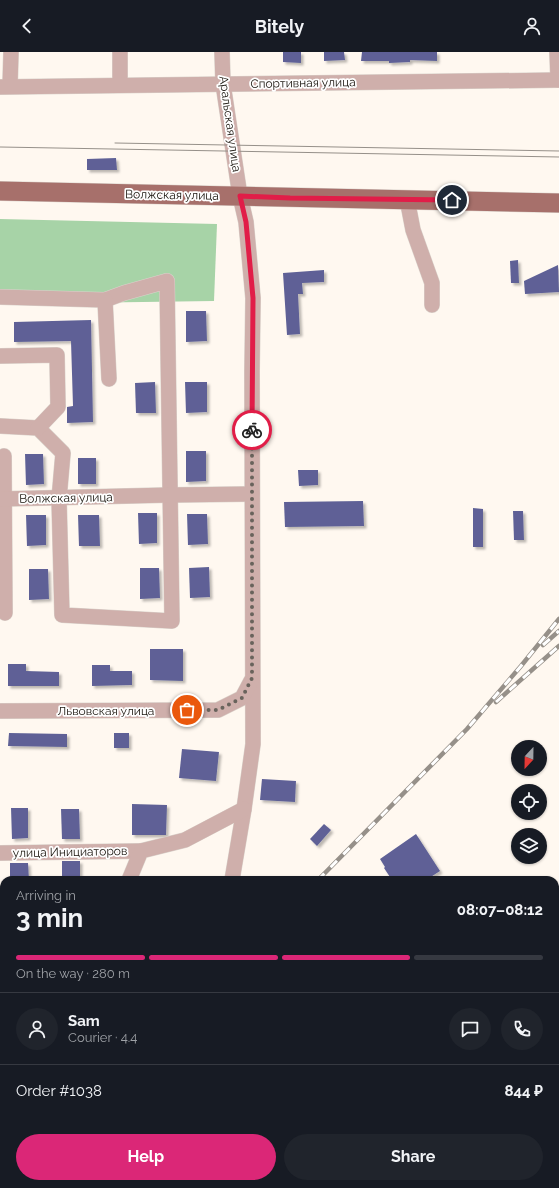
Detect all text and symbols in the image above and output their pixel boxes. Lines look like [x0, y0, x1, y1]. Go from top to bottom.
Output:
icon: back [16, 15, 38, 37]
icon: person [521, 15, 543, 37]
text: Bitely [255, 16, 304, 37]
street label: Аральская улица [216, 75, 244, 173]
street label: Спортивная улица [250, 75, 356, 91]
pin [435, 183, 469, 217]
street label: Волжская улица [125, 187, 219, 203]
icon: home [441, 189, 463, 211]
courier [232, 410, 272, 450]
icon: bike [241, 419, 263, 441]
street label: Волжская улица [19, 490, 113, 506]
pin [170, 693, 204, 727]
icon: bag [176, 699, 198, 721]
street label: Львовская улица [58, 704, 154, 718]
north arrow [511, 740, 547, 776]
map controls [511, 740, 547, 864]
button: locate [511, 784, 547, 820]
button: layers [511, 828, 547, 864]
street label: улица Инициаторов [13, 844, 127, 860]
text: Arriving in [16, 888, 76, 903]
text: 08:07–08:12 [457, 901, 543, 919]
text: 3 min [16, 903, 83, 933]
text: On the way · 280 m [16, 966, 130, 981]
button: person [16, 1008, 58, 1050]
button: chat [449, 1008, 491, 1050]
button: phone [501, 1008, 543, 1050]
text: Sam [68, 1012, 100, 1030]
text: Courier · 4.4 [68, 1030, 137, 1045]
text: Order #1038 [16, 1082, 102, 1100]
text: 844 ₽ [504, 1082, 543, 1100]
button: Help [16, 1134, 276, 1180]
button: Share [284, 1134, 543, 1180]

